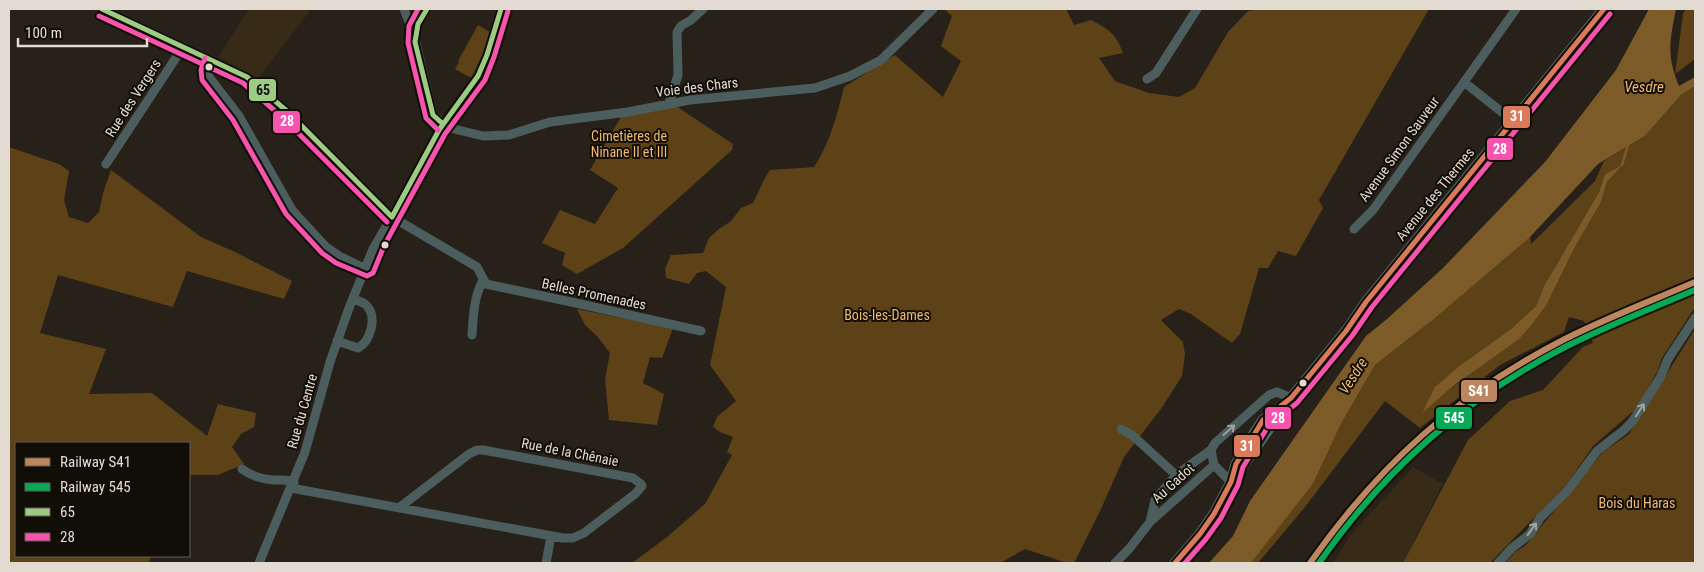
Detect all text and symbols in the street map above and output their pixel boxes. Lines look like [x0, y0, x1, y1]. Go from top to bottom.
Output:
scale bar [18, 15, 146, 47]
text: 100 m [25, 24, 62, 42]
street label: Rue des Vergers [102, 56, 164, 140]
unlabelled marker [204, 62, 214, 72]
street label: Voie des Chars [655, 74, 739, 100]
line badge: 65 [248, 78, 277, 102]
water label: Vesdre [1624, 78, 1664, 96]
text: 65 [256, 82, 270, 98]
street label: Avenue Simon Sauveur [1356, 93, 1442, 205]
line badge: 31 [1502, 105, 1531, 129]
text: 31 [1510, 108, 1524, 124]
line badge: 28 [272, 110, 301, 134]
text: 28 [280, 113, 294, 129]
park label: Cimetières de Ninane II et III [591, 128, 667, 160]
line badge: 28 [1486, 137, 1514, 161]
text: 28 [1493, 141, 1507, 157]
street label: Avenue des Thermes [1393, 144, 1477, 244]
unlabelled marker [380, 240, 390, 250]
street label: Belles Promenades [540, 275, 648, 313]
park label: Bois-les-Dames [844, 307, 930, 323]
water label: Vesdre [1335, 354, 1371, 398]
street label: Rue du Centre [284, 371, 320, 450]
unlabelled marker [1298, 378, 1308, 388]
line badge: S41 [1460, 379, 1498, 403]
text: S41 [1468, 383, 1490, 399]
one-way arrow [1635, 403, 1645, 417]
line badge: 28 [1264, 406, 1292, 430]
line badge: 545 [1435, 406, 1473, 430]
text: 28 [1271, 410, 1285, 426]
text: 545 [1443, 410, 1465, 426]
one-way arrow [1223, 424, 1236, 436]
line badge: 31 [1233, 434, 1261, 458]
street label: Rue de la Chênaie [520, 435, 620, 469]
text: 31 [1240, 438, 1254, 454]
legend [15, 442, 190, 557]
text: Railway S41 [60, 453, 131, 471]
street label: Au Gadot [1149, 460, 1197, 506]
text: Railway 545 [60, 478, 131, 496]
park label: Bois du Haras [1599, 495, 1675, 511]
text: 65 [60, 503, 75, 521]
one-way arrow [1527, 522, 1537, 536]
text: 28 [60, 528, 75, 546]

